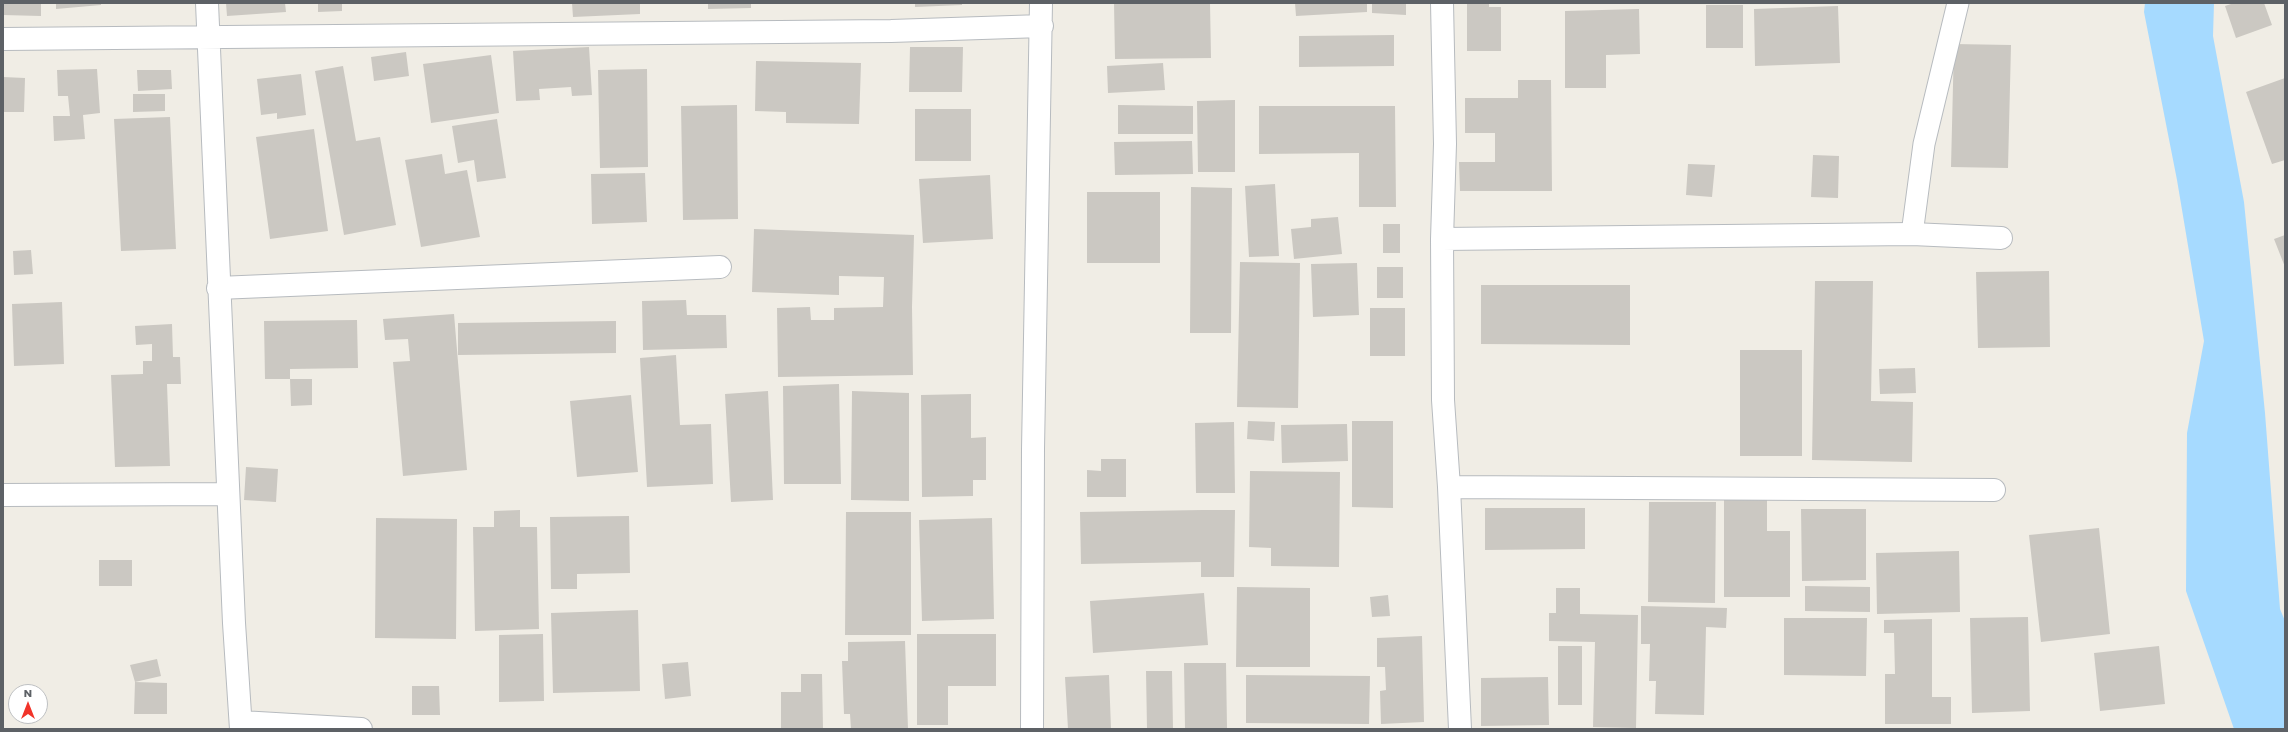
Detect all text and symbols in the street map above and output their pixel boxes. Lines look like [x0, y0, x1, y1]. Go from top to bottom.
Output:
north arrow [8, 684, 48, 724]
text: N [24, 685, 32, 701]

